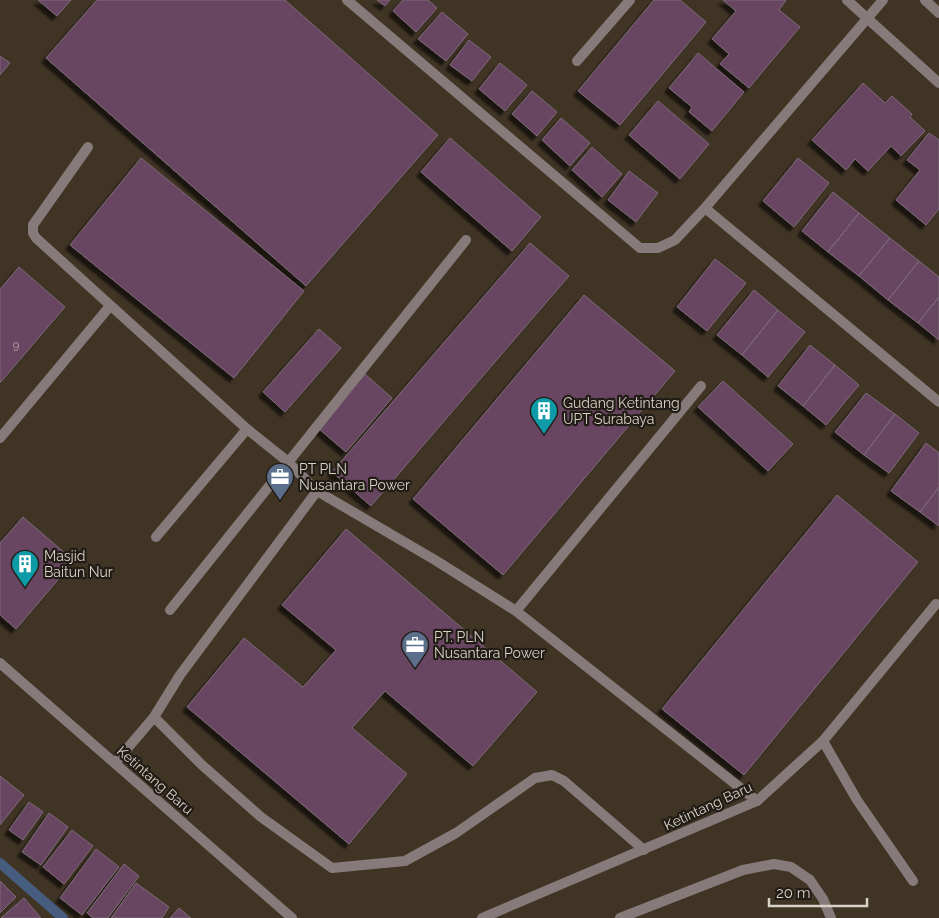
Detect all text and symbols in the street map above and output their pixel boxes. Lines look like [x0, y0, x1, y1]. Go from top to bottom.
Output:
house number: 9 [13, 339, 19, 352]
place label: Gudang Ketintang UPT Surabaya [563, 395, 680, 427]
building icon: Gudang Ketintang UPT Surabaya [529, 396, 559, 435]
place label: PT PLN Nusantara Power [299, 461, 410, 493]
office icon: PT PLN Nusantara Power [265, 462, 295, 501]
place label: Masjid Baitun Nur [44, 548, 113, 580]
building icon: Masjid Baitun Nur [10, 549, 40, 588]
place label: PT. PLN Nusantara Power [434, 629, 545, 661]
office icon: PT. PLN Nusantara Power [400, 630, 430, 669]
street label: Ketintang Baru [114, 743, 196, 817]
street label: Ketintang Baru [661, 779, 755, 833]
scale bar [769, 876, 866, 908]
text: 20 m [776, 884, 811, 902]

